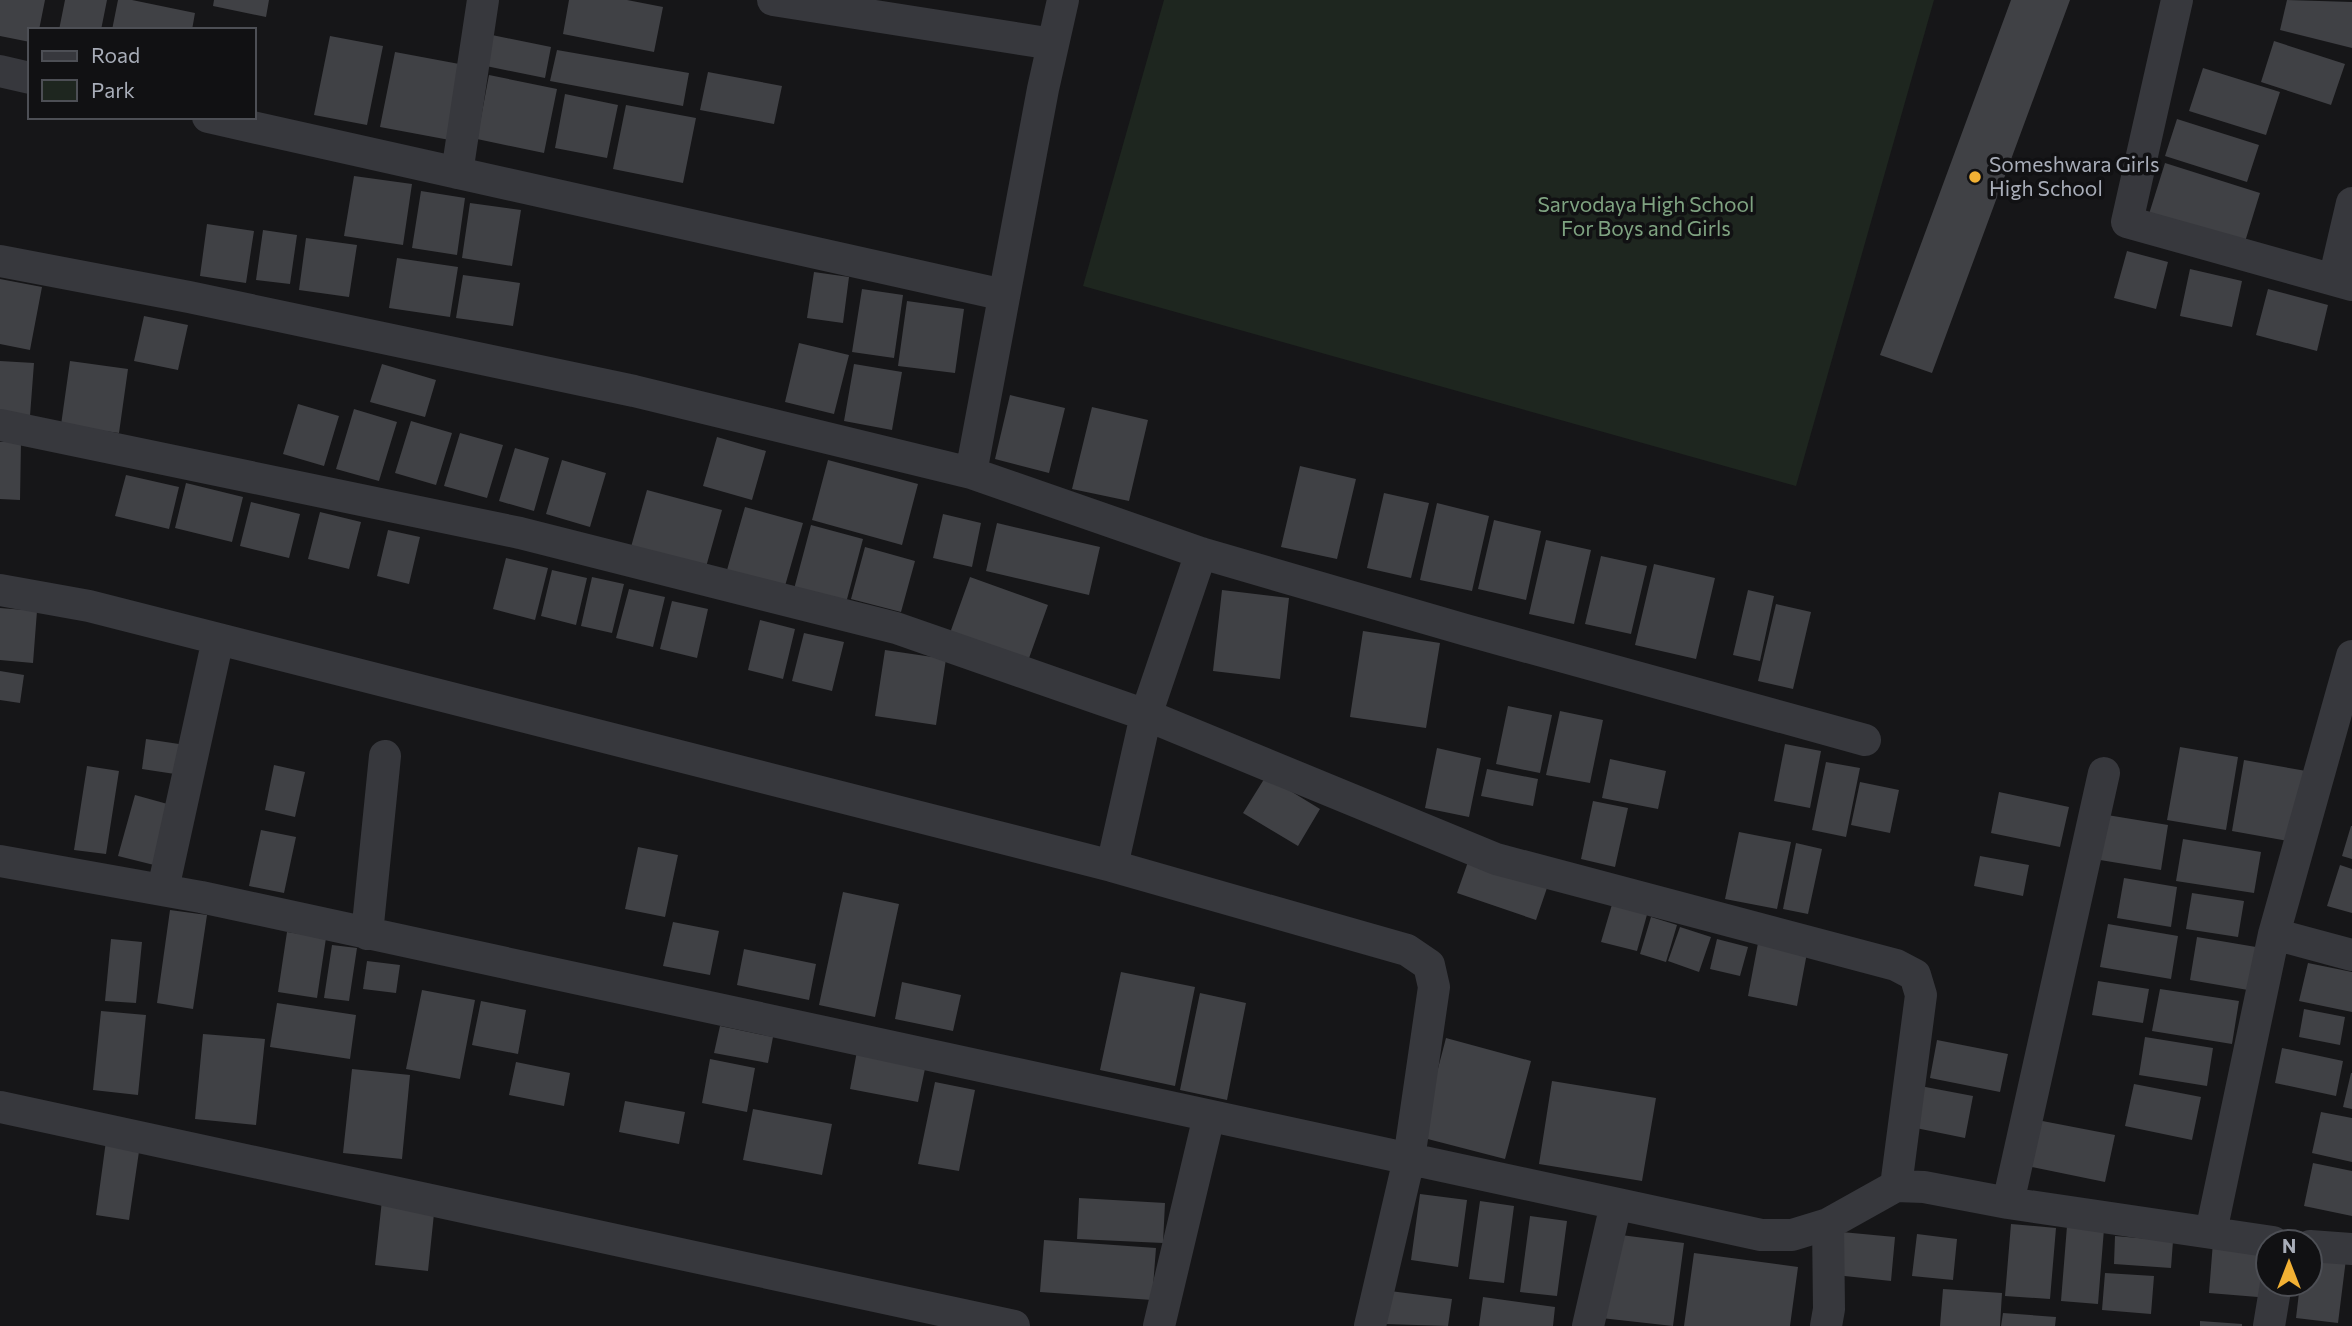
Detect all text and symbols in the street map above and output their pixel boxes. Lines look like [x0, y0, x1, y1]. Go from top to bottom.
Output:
legend [28, 28, 256, 119]
text: Road [91, 42, 140, 67]
text: Park [91, 77, 135, 102]
place label: Someshwara Girls High School [1989, 151, 2159, 200]
marker: Someshwara Girls High School [1967, 169, 1983, 185]
park label: Sarvodaya High School For Boys and Girls [1538, 191, 1754, 240]
north arrow [2254, 1228, 2324, 1298]
text: N [2282, 1234, 2296, 1257]

